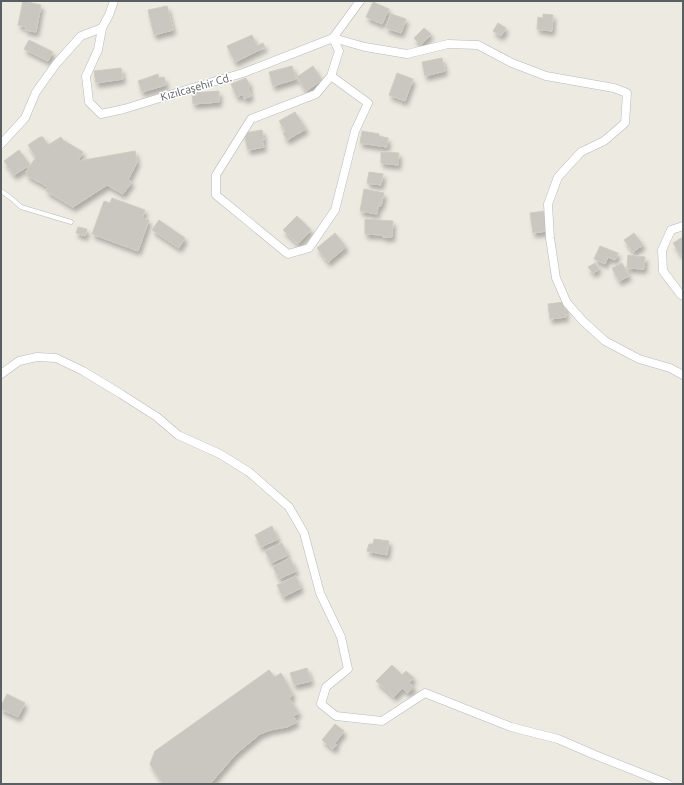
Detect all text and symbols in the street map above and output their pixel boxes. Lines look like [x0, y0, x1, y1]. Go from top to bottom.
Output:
street label: Kızılcaşehir Cd. [159, 71, 233, 103]

